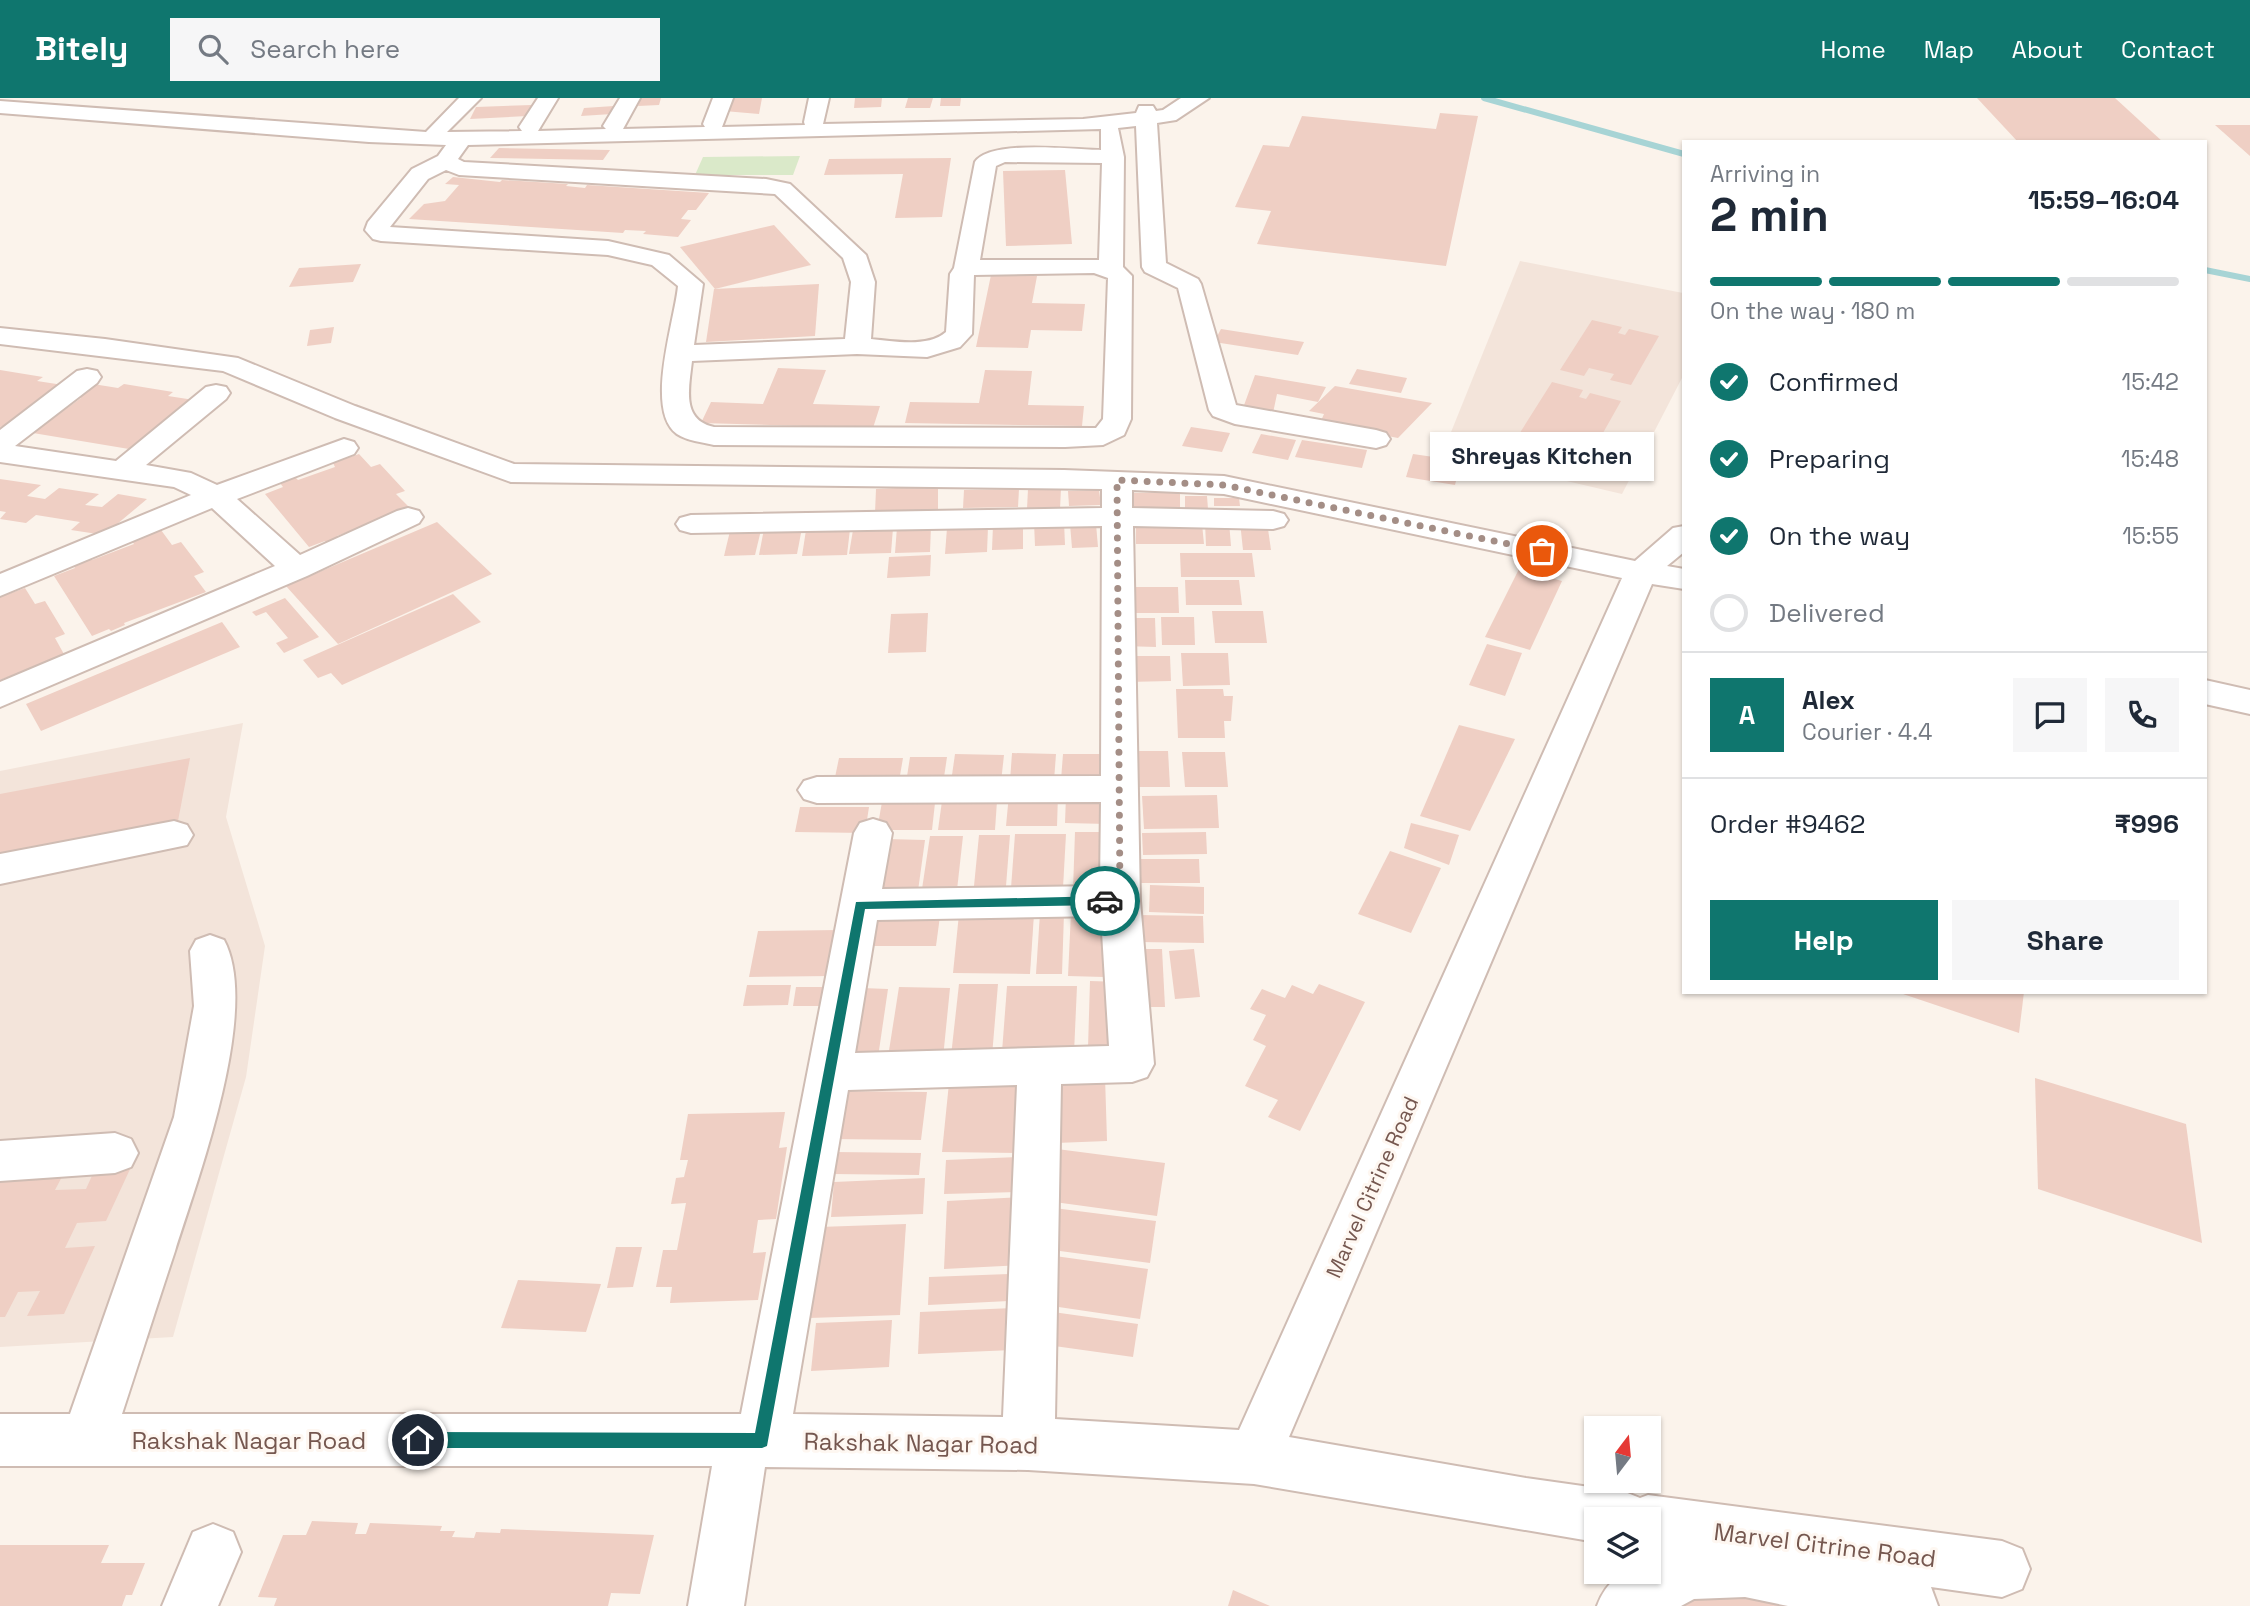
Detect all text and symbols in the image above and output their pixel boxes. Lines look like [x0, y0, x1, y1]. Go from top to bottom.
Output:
search box [170, 18, 660, 81]
text: Bitely [35, 28, 128, 70]
icon: search [194, 30, 232, 68]
text: Search here [250, 32, 400, 66]
text: Home [1820, 34, 1886, 65]
text: Map [1924, 34, 1974, 65]
text: About [2012, 34, 2083, 65]
text: Contact [2121, 34, 2215, 65]
text: Arriving in [1710, 159, 1820, 189]
text: 15:59–16:04 [2028, 183, 2179, 217]
text: 2 min [1710, 186, 1829, 244]
text: On the way · 180 m [1710, 296, 1915, 326]
icon: check [1710, 363, 1748, 401]
text: Confirmed [1769, 365, 1899, 399]
text: 15:42 [2122, 367, 2179, 397]
callout: Shreyas Kitchen [1430, 432, 1654, 481]
icon: check [1710, 440, 1748, 478]
text: Shreyas Kitchen [1451, 441, 1633, 471]
text: Preparing [1769, 442, 1890, 476]
text: 15:48 [2121, 444, 2179, 474]
icon: check [1710, 517, 1748, 555]
text: On the way [1769, 519, 1910, 553]
pin [1512, 521, 1572, 581]
text: 15:55 [2122, 521, 2179, 551]
icon: bag [1523, 532, 1561, 570]
text: Delivered [1769, 596, 1885, 630]
button: chat [2013, 678, 2087, 752]
button: phone [2105, 678, 2179, 752]
text: Alex [1802, 683, 1855, 717]
text: A [1739, 698, 1755, 732]
text: Courier · 4.4 [1802, 717, 1932, 747]
text: Order #9462 [1710, 807, 1865, 841]
text: ₹996 [2115, 807, 2179, 841]
courier [1070, 866, 1140, 936]
icon: car [1086, 882, 1124, 920]
button: Help [1710, 900, 1938, 980]
button: Share [1952, 900, 2179, 980]
street label: Marvel Citrine Road [1320, 1092, 1424, 1282]
pin [388, 1410, 448, 1470]
north arrow [1584, 1416, 1661, 1493]
map controls [1584, 1416, 1661, 1584]
icon: home [399, 1421, 437, 1459]
street label: Rakshak Nagar Road [132, 1425, 366, 1456]
street label: Rakshak Nagar Road [803, 1425, 1039, 1461]
button: layers [1584, 1507, 1661, 1584]
street label: Marvel Citrine Road [1712, 1516, 1938, 1574]

